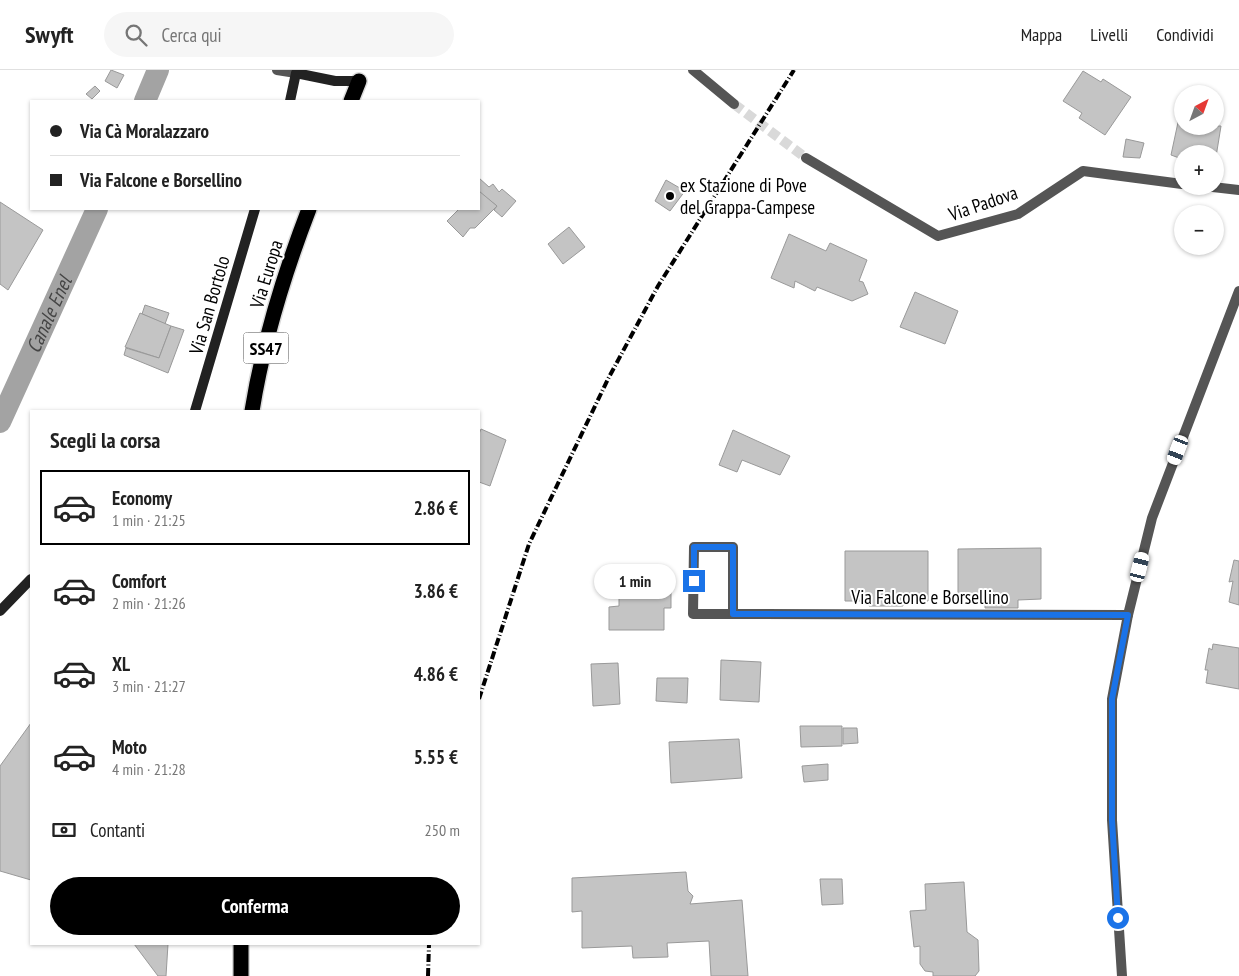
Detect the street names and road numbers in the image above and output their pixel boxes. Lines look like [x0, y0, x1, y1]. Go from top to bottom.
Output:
street label: Via Padova [944, 180, 1021, 226]
street label: Via Europa [244, 237, 288, 312]
street label: Via San Bortolo [183, 253, 235, 358]
road number: SS47 [244, 332, 288, 364]
street label: Via Falcone e Borsellino [850, 585, 1009, 609]

